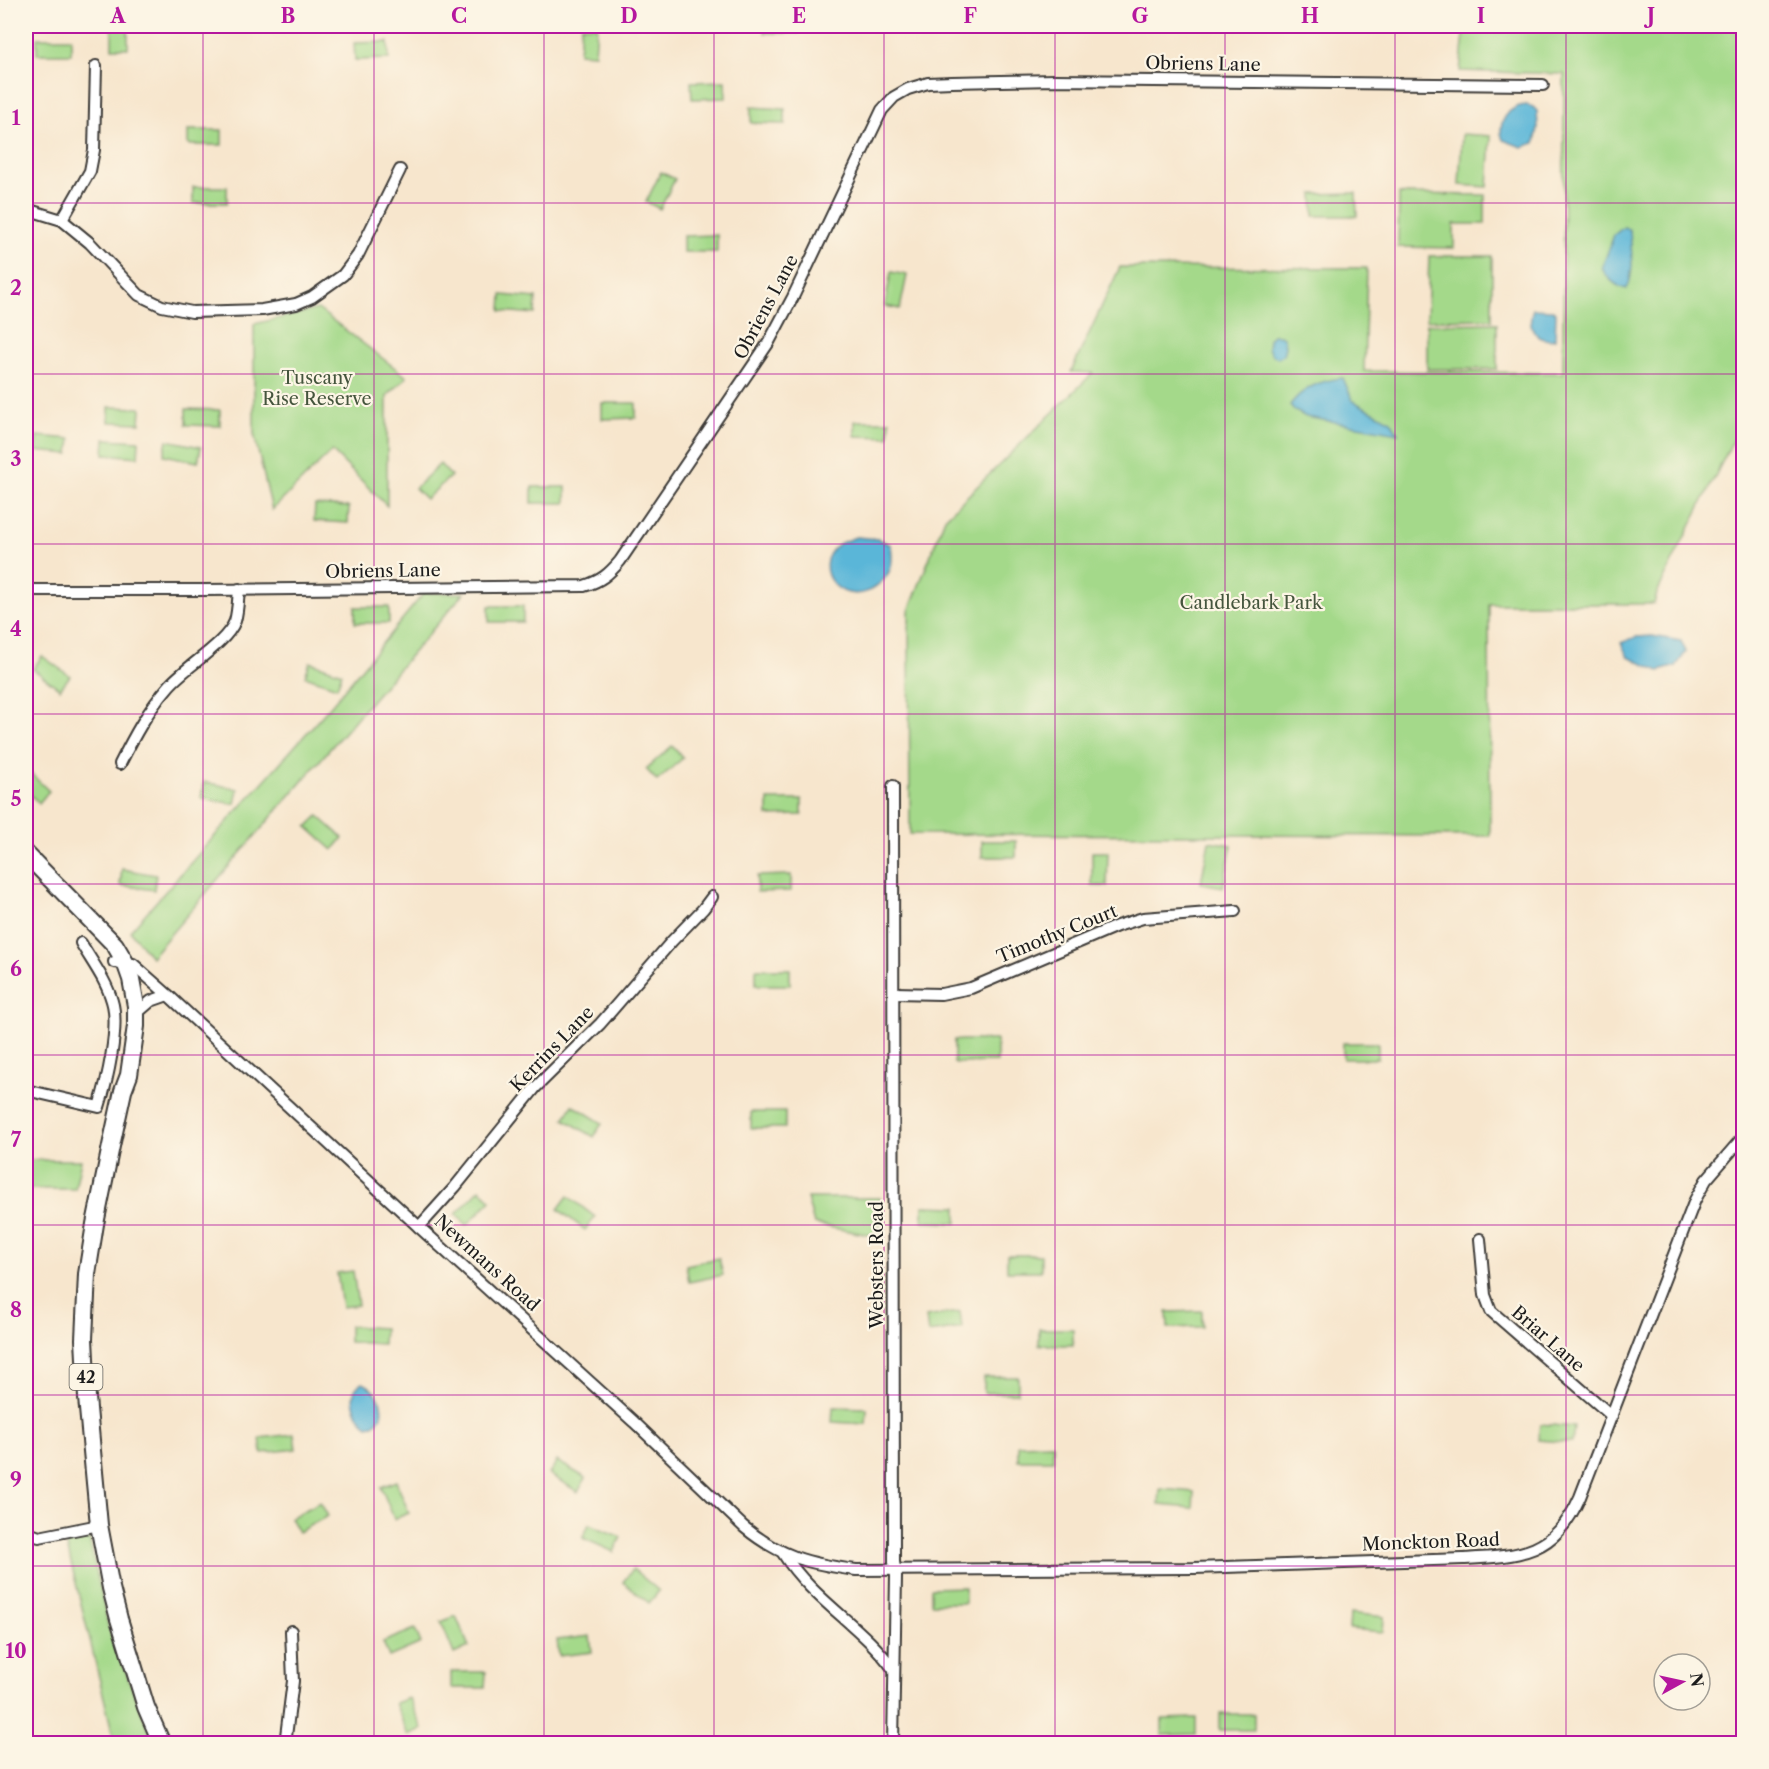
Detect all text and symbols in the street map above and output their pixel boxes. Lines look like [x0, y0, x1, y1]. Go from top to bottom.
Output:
text: A [109, 4, 126, 28]
text: B [281, 4, 296, 28]
text: C [451, 4, 467, 28]
text: D [620, 4, 638, 28]
text: E [792, 4, 806, 28]
text: F [963, 4, 977, 28]
text: G [1132, 4, 1149, 28]
text: H [1301, 4, 1319, 28]
text: I [1477, 4, 1485, 28]
text: J [1643, 4, 1655, 28]
street label: Obriens Lane [1145, 52, 1261, 76]
text: 1 [12, 106, 21, 130]
street label: Obriens Lane [729, 251, 803, 363]
text: 2 [10, 276, 22, 300]
park label: Tuscany Rise Reserve [262, 367, 372, 410]
text: 3 [10, 447, 22, 471]
street label: Obriens Lane [325, 559, 441, 583]
park label: Candlebark Park [1180, 592, 1324, 614]
text: 4 [10, 617, 22, 641]
text: 5 [10, 787, 22, 811]
street label: Timothy Court [994, 900, 1121, 968]
text: 6 [10, 957, 22, 981]
street label: Kerrins Lane [506, 1002, 598, 1096]
text: 7 [11, 1128, 22, 1152]
street label: Websters Road [866, 1201, 888, 1330]
street label: Newmans Road [430, 1210, 544, 1316]
text: 8 [10, 1298, 22, 1322]
street label: Briar Lane [1507, 1301, 1589, 1377]
road number: 42 [70, 1364, 103, 1390]
text: 9 [10, 1468, 22, 1492]
street label: Monckton Road [1362, 1529, 1500, 1555]
text: 10 [5, 1639, 27, 1663]
north arrow [1652, 1652, 1712, 1712]
text: N [1686, 1672, 1708, 1688]

